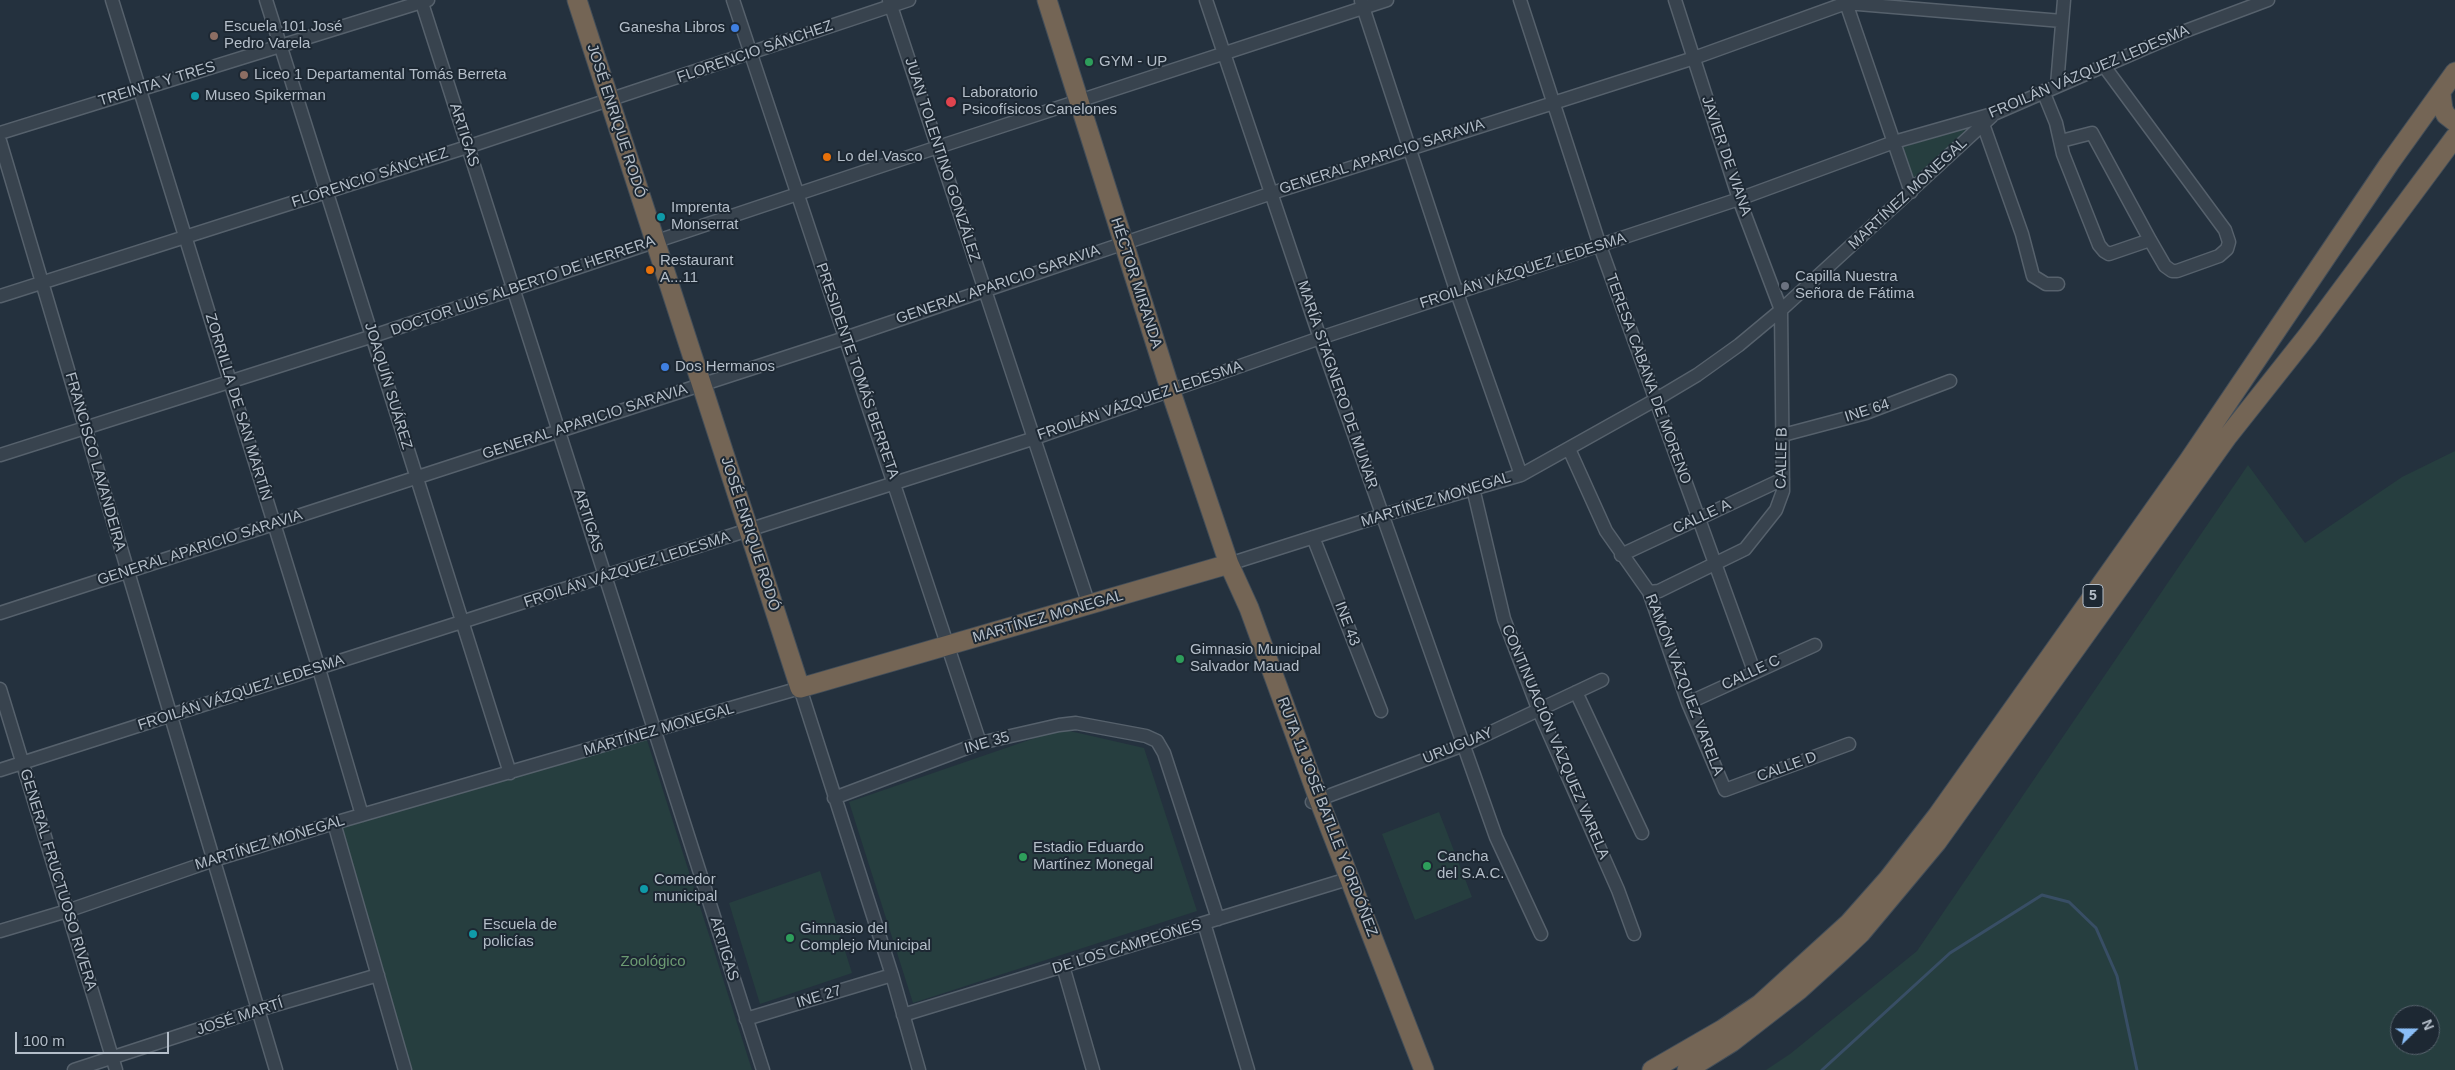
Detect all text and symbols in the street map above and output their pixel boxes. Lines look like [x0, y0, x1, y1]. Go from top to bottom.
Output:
street label: FLORENCIO SÁNCHEZ [675, 17, 835, 87]
place label: Escuela 101 José Pedro Varela [224, 18, 342, 53]
place label: Ganesha Libros [619, 19, 725, 37]
marker: Ganesha Libros [729, 22, 741, 34]
street label: FROILÁN VÁZQUEZ LEDESMA [1986, 22, 2192, 122]
marker: Escuela 101 José Pedro Varela [208, 30, 220, 42]
street label: JOSÉ ENRIQUE RODÓ [583, 42, 649, 200]
place label: GYM - UP [1099, 53, 1167, 71]
street label: JUAN TOLENTINO GONZÁLEZ [900, 55, 984, 265]
marker: GYM - UP [1083, 56, 1095, 68]
street label: TREINTA Y TRES [96, 58, 218, 110]
place label: Liceo 1 Departamental Tomás Berreta [254, 66, 507, 84]
marker: Liceo 1 Departamental Tomás Berreta [238, 69, 250, 81]
place label: Laboratorio Psicofísicos Canelones [962, 84, 1117, 119]
place label: Museo Spikerman [205, 87, 326, 105]
marker: Museo Spikerman [189, 90, 201, 102]
street label: JAVIER DE VIANA [1697, 94, 1755, 218]
marker: Laboratorio Psicofísicos Canelones [944, 95, 958, 109]
street label: ARTIGAS [445, 101, 483, 169]
street label: GENERAL APARICIO SARAVIA [1277, 115, 1487, 199]
street label: MARTÍNEZ MONEGAL [1845, 134, 1971, 254]
street label: FLORENCIO SÁNCHEZ [290, 144, 450, 212]
place label: Lo del Vasco [837, 148, 923, 166]
marker: Lo del Vasco [821, 151, 833, 163]
place label: Imprenta Monserrat [671, 199, 739, 234]
marker: Imprenta Monserrat [655, 211, 667, 223]
street label: HÉCTOR MIRANDA [1106, 215, 1166, 351]
street label: FROILÁN VÁZQUEZ LEDESMA [1418, 229, 1628, 313]
street label: DOCTOR LUIS ALBERTO DE HERRERA [388, 232, 658, 340]
street label: GENERAL APARICIO SARAVIA [894, 242, 1102, 328]
place label: Restaurant A...11 [660, 252, 733, 287]
street label: PRESIDENTE TOMÁS BERRETA [812, 261, 902, 481]
marker: Restaurant A...11 [644, 264, 656, 276]
place label: Capilla Nuestra Señora de Fátima [1795, 268, 1914, 303]
street label: TERESA CABANA DE MORENO [1601, 271, 1695, 487]
street label: MARÍA STAGNERO DE MUNAR [1293, 279, 1381, 491]
marker: Capilla Nuestra Señora de Fátima [1779, 280, 1791, 292]
street label: ZORRILLA DE SAN MARTÍN [201, 311, 275, 503]
street label: JOAQUÍN SUÁREZ [360, 320, 416, 452]
street label: FROILÁN VÁZQUEZ LEDESMA [1035, 357, 1245, 445]
place label: Dos Hermanos [675, 358, 775, 376]
marker: Dos Hermanos [659, 361, 671, 373]
street label: FRANCISCO LAVANDEIRA [61, 370, 129, 554]
street label: GENERAL APARICIO SARAVIA [480, 380, 690, 464]
street label: INE 64 [1842, 395, 1892, 427]
street label: CALLE B [1772, 427, 1792, 489]
street label: JOSÉ ENRIQUE RODÓ [717, 455, 783, 613]
street label: MARTÍNEZ MONEGAL [1359, 469, 1513, 531]
street label: ARTIGAS [569, 487, 607, 555]
street label: CALLE A [1670, 496, 1734, 538]
street label: GENERAL APARICIO SARAVIA [95, 506, 305, 590]
street label: FROILÁN VÁZQUEZ LEDESMA [522, 528, 732, 612]
road number: 5 [2083, 584, 2103, 608]
street label: MARTÍNEZ MONEGAL [971, 587, 1125, 647]
street label: RAMÓN VÁZQUEZ VARELA [1641, 592, 1727, 778]
street label: INE 43 [1330, 599, 1364, 649]
street label: CONTINUACIÓN VÁZQUEZ VARELA [1497, 622, 1613, 862]
place label: Gimnasio Municipal Salvador Mauad [1190, 641, 1321, 676]
street label: FROILÁN VÁZQUEZ LEDESMA [136, 651, 346, 735]
street label: CALLE C [1719, 652, 1783, 694]
marker: Gimnasio Municipal Salvador Mauad [1174, 653, 1186, 665]
street label: RUTA 11 JOSÉ BATLLE Y ORDÓÑEZ [1273, 695, 1381, 939]
street label: MARTÍNEZ MONEGAL [582, 700, 736, 760]
street label: URUGUAY [1420, 724, 1496, 768]
street label: INE 35 [962, 728, 1012, 758]
street label: CALLE D [1755, 748, 1819, 786]
street label: GENERAL FRUCTUOSO RIVERA [16, 767, 100, 993]
street label: MARTÍNEZ MONEGAL [193, 812, 347, 874]
place label: Estadio Eduardo Martínez Monegal [1033, 839, 1153, 874]
place label: Cancha del S.A.C. [1437, 848, 1505, 883]
marker: Estadio Eduardo Martínez Monegal [1017, 851, 1029, 863]
marker: Cancha del S.A.C. [1421, 860, 1433, 872]
place label: Comedor municipal [654, 871, 717, 906]
marker: Comedor municipal [638, 883, 650, 895]
street label: ARTIGAS [706, 915, 742, 983]
place label: Escuela de policías [483, 916, 557, 951]
street label: DE LOS CAMPEONES [1050, 916, 1204, 978]
place label: Gimnasio del Complejo Municipal [800, 920, 931, 955]
marker: Escuela de policías [467, 928, 479, 940]
marker: Gimnasio del Complejo Municipal [784, 932, 796, 944]
park label: Zoológico [620, 953, 686, 971]
street label: INE 27 [794, 982, 844, 1012]
street label: JOSÉ MARTÍ [195, 995, 285, 1039]
north arrow [2390, 1005, 2440, 1055]
text: N [2419, 1017, 2437, 1032]
scale bar [18, 1022, 171, 1054]
text: 100 m [23, 1032, 65, 1049]

